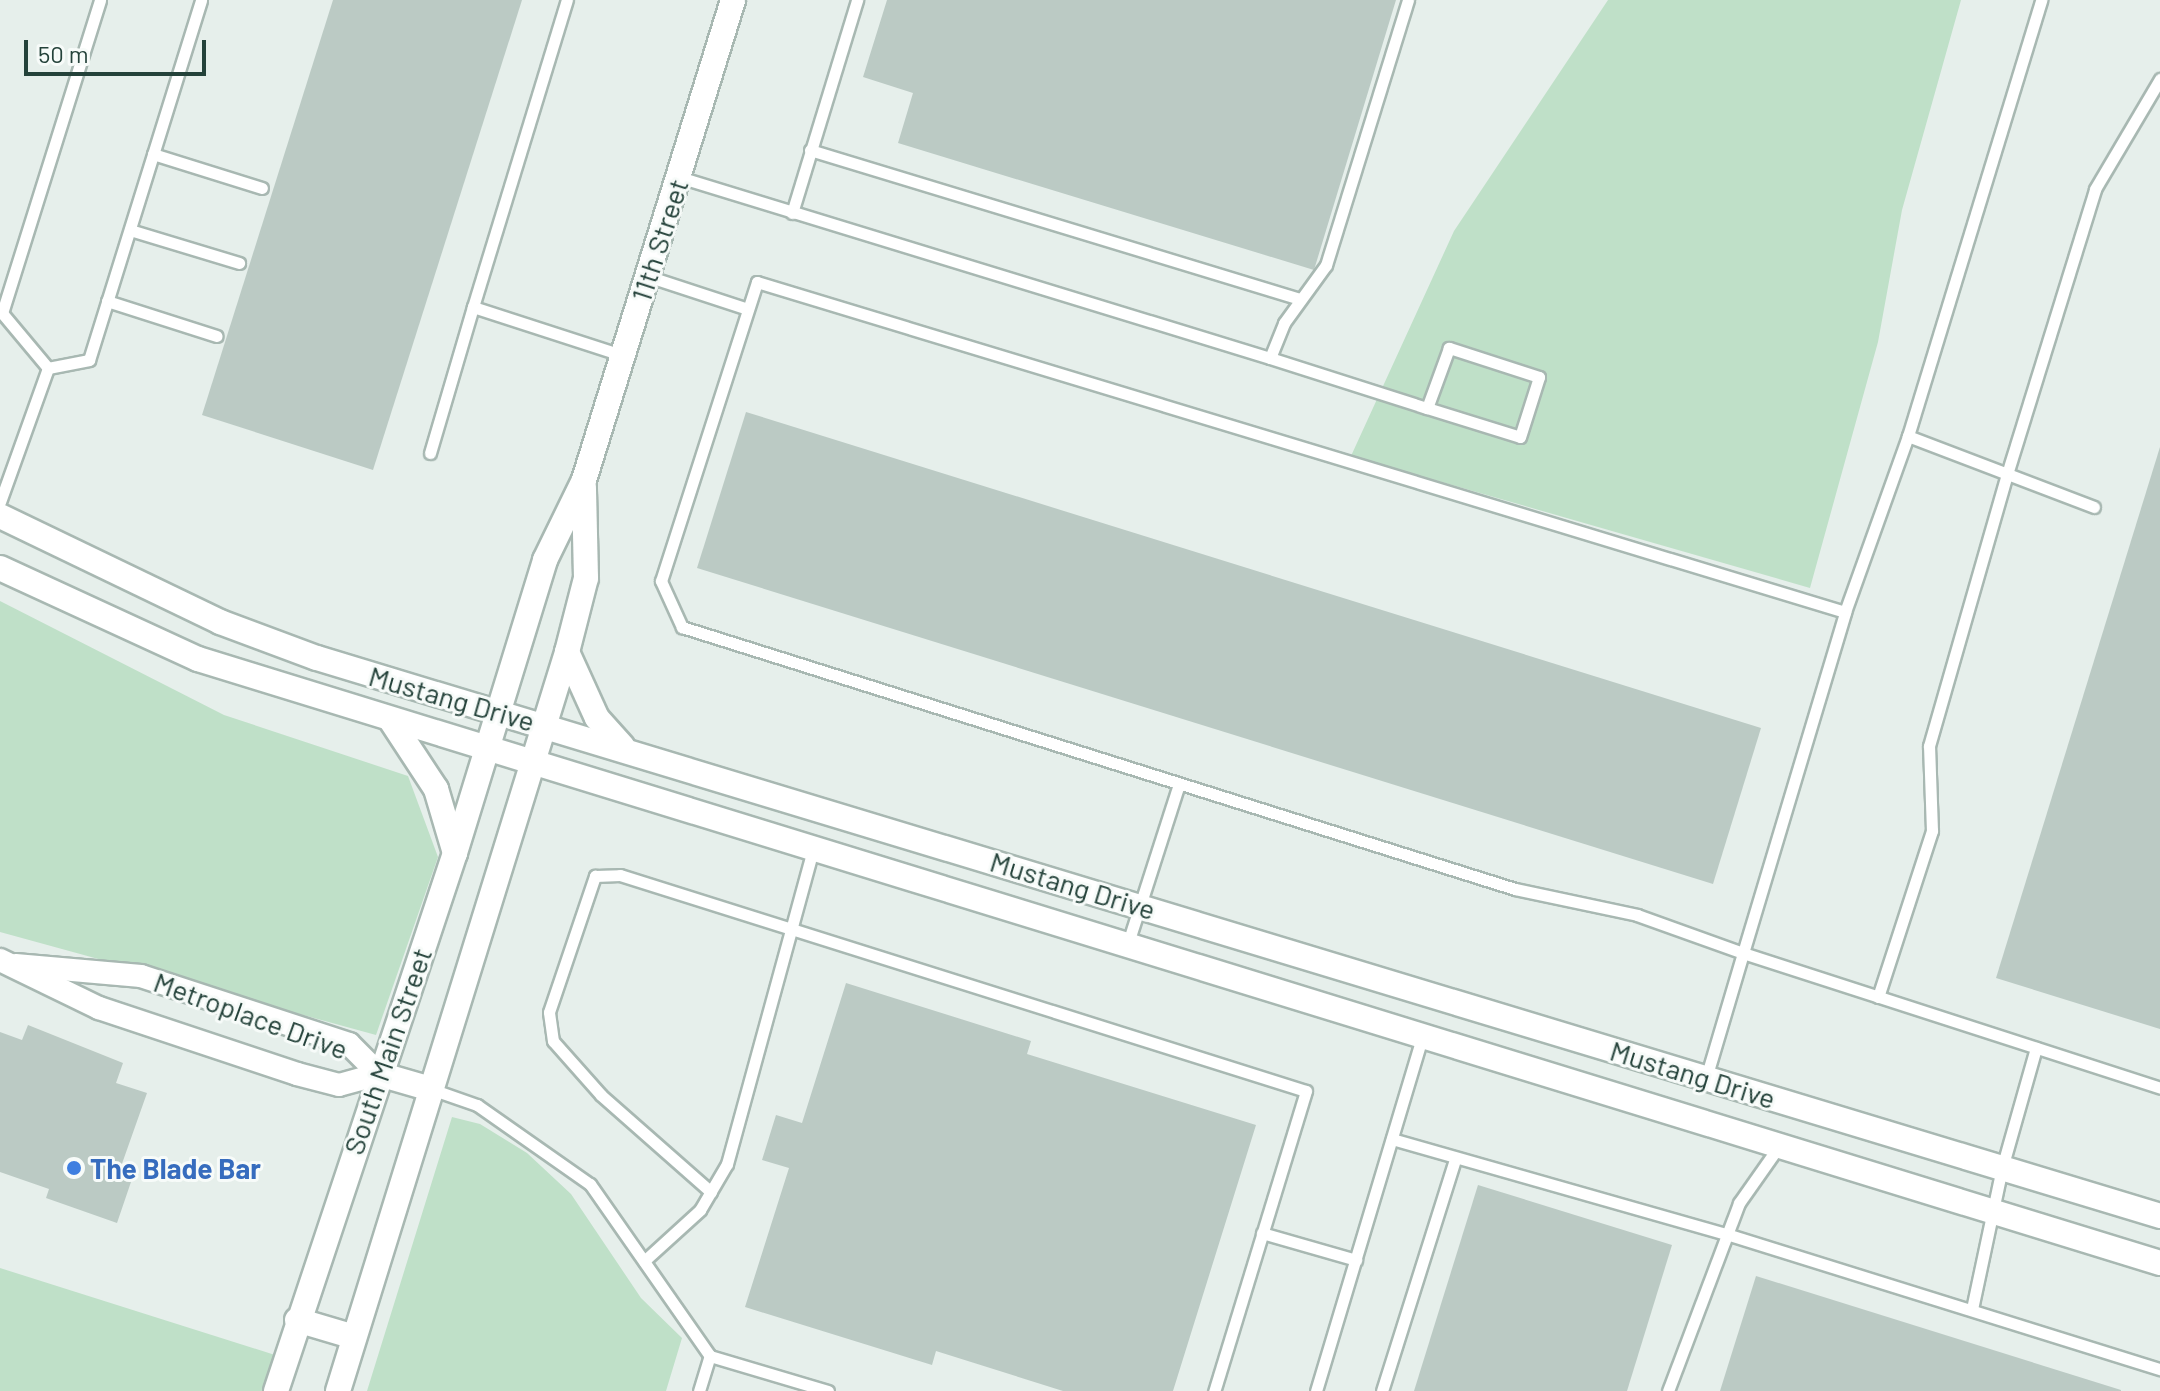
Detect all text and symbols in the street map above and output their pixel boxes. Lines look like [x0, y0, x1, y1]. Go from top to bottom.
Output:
scale bar [28, 24, 210, 74]
text: 50 m [38, 39, 89, 68]
street label: 11th Street [623, 174, 695, 306]
street label: Mustang Drive [365, 658, 539, 738]
street label: Mustang Drive [986, 844, 1160, 926]
street label: South Main Street [336, 943, 438, 1159]
street label: Metroplace Drive [149, 964, 353, 1066]
street label: Mustang Drive [1606, 1033, 1780, 1115]
place label: The Blade Bar [90, 1151, 261, 1185]
marker: The Blade Bar [65, 1159, 83, 1177]

